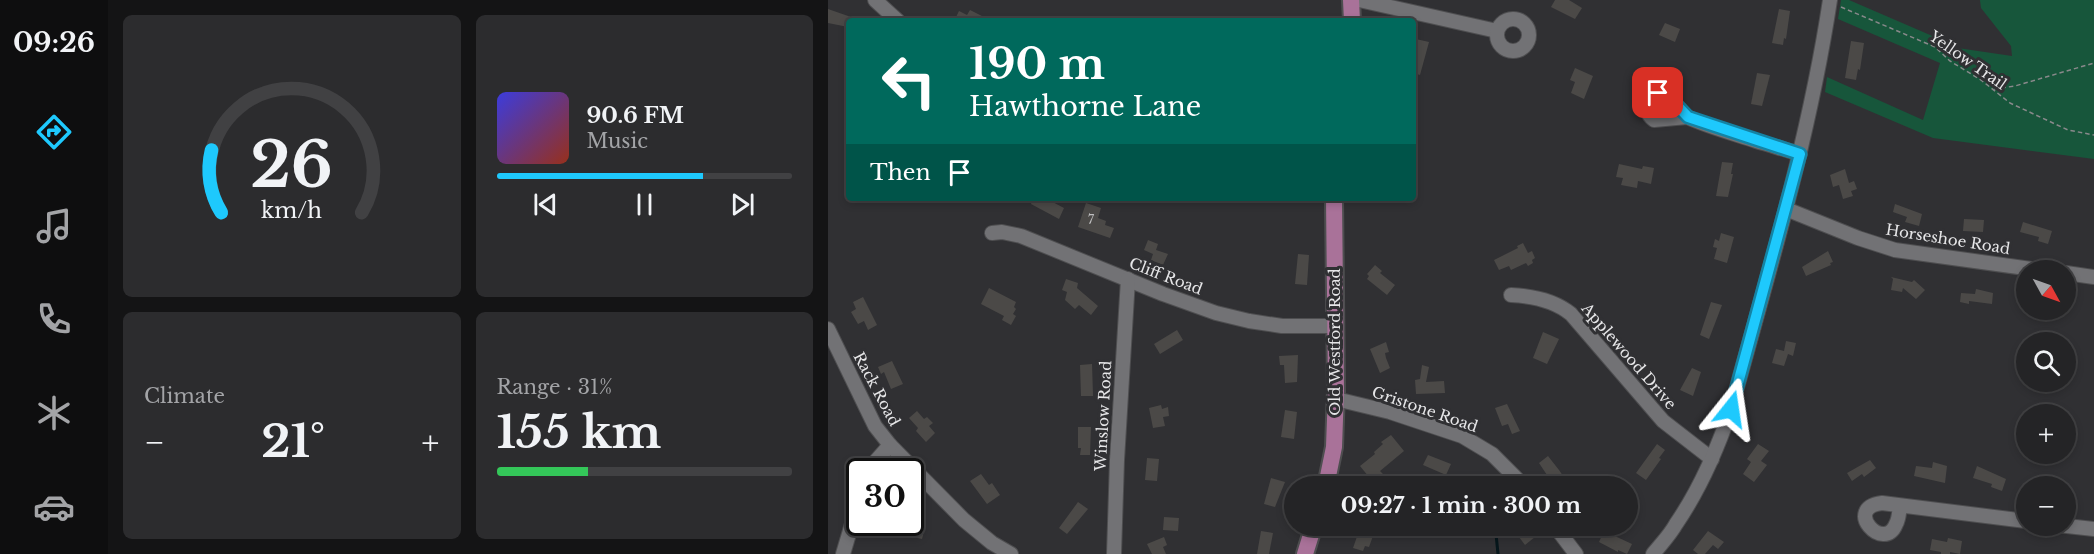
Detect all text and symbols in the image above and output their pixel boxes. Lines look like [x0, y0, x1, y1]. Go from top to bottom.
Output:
text: 09:26 [13, 26, 95, 59]
street label: Yellow Trail [1925, 26, 2010, 94]
text: 190 m [969, 38, 1105, 90]
icon: left [870, 42, 948, 120]
pin [1632, 67, 1683, 118]
icon: arrive [1641, 76, 1674, 109]
text: Hawthorne Lane [969, 90, 1201, 123]
text: 90.6 FM [587, 102, 684, 129]
icon: directions [33, 111, 75, 153]
text: 26 [250, 126, 333, 204]
text: Music [587, 129, 648, 153]
icon: arrive [943, 156, 976, 189]
text: Then [870, 159, 931, 186]
icon: previous [529, 188, 562, 221]
icon: pause [628, 188, 661, 221]
icon: next [726, 188, 759, 221]
text: km/h [261, 198, 322, 225]
icon: music [33, 205, 75, 247]
house number: 7 [1088, 212, 1095, 227]
street label: Horseshoe Road [1884, 220, 2012, 258]
street label: Cliff Road [1127, 253, 1205, 299]
north arrow [2016, 260, 2076, 320]
map controls [2016, 260, 2076, 536]
street label: Old Westford Road [1325, 268, 1344, 416]
icon: phone [33, 298, 75, 340]
street label: Applewood Drive [1577, 298, 1680, 413]
button: search [2016, 332, 2076, 392]
street label: Rack Road [849, 349, 905, 429]
street label: Winslow Road [1091, 360, 1115, 473]
text: Range · 31% [497, 375, 612, 399]
position arrow [1699, 377, 1763, 441]
street label: Gristone Road [1370, 382, 1480, 436]
text: Climate [144, 384, 225, 408]
icon: climate [33, 392, 75, 434]
text: 155 km [497, 404, 661, 460]
button: + [2016, 404, 2076, 464]
text: 21° [261, 413, 325, 469]
text: − [144, 422, 165, 463]
text: + [421, 422, 439, 463]
speed limit sign: 30 [846, 458, 924, 536]
button: − [2016, 476, 2076, 536]
icon: car [33, 486, 75, 528]
text: 09:27 · 1 min · 300 m [1341, 492, 1581, 519]

